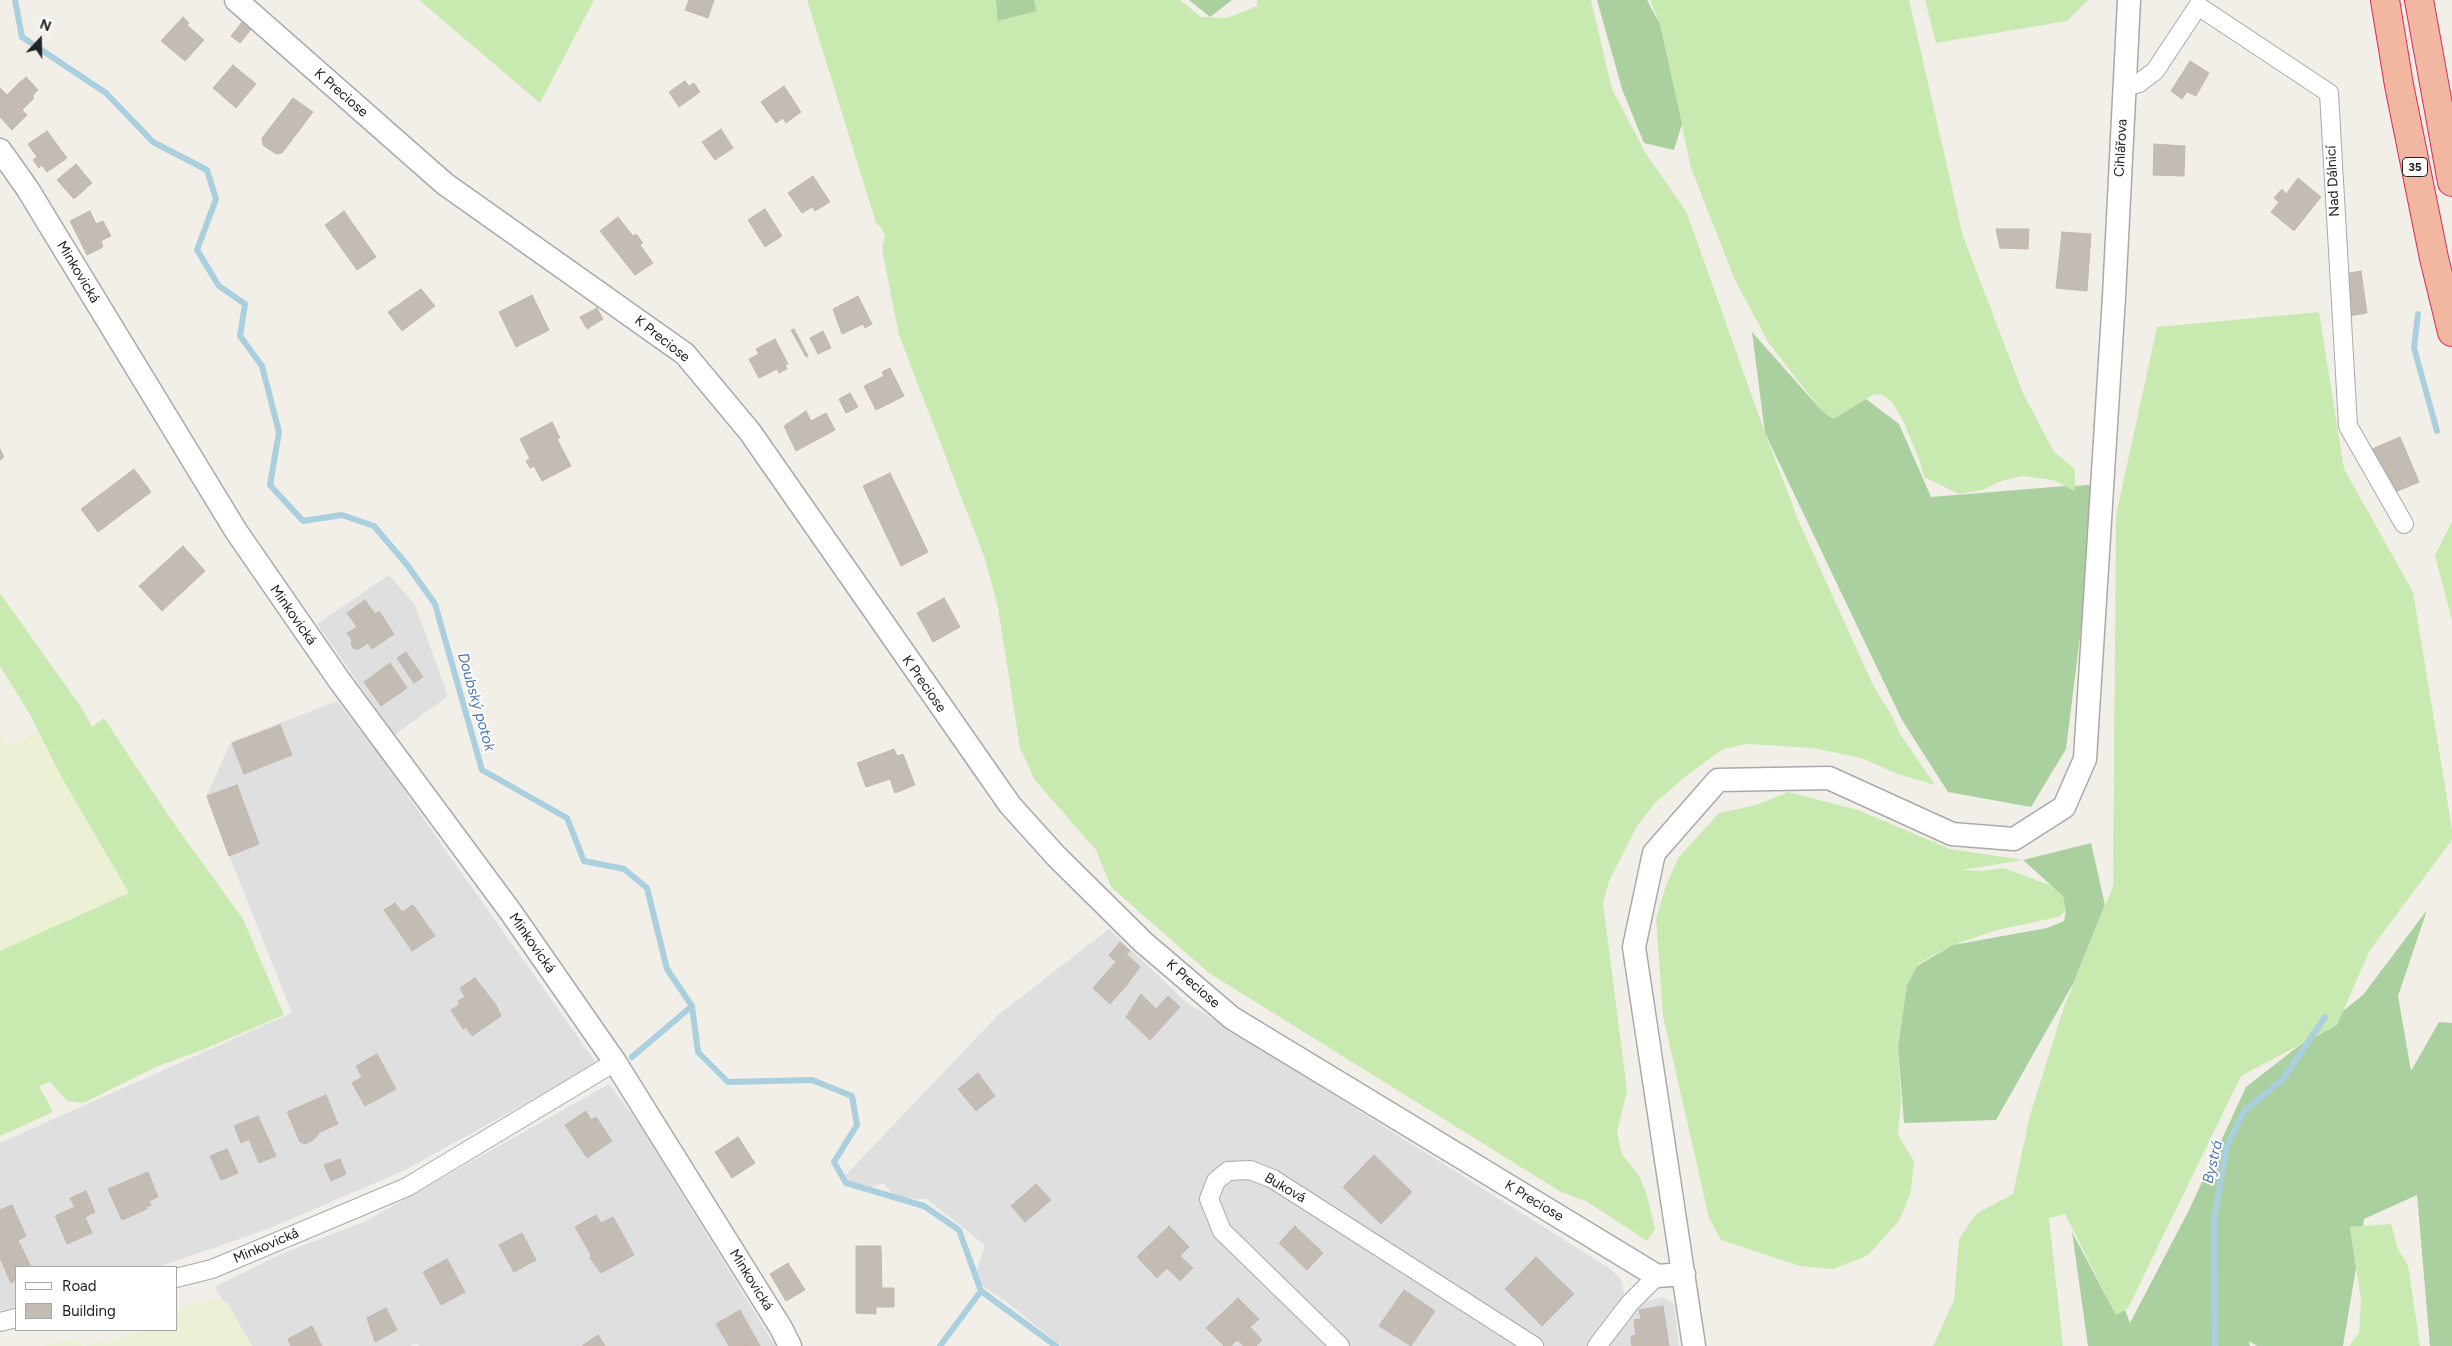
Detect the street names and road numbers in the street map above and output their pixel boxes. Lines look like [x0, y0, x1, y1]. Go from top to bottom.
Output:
street label: K Preciose [311, 65, 371, 121]
street label: Cihlářova [2111, 118, 2131, 178]
street label: Nad Dálnicí [2323, 145, 2343, 217]
road number: 35 [2402, 158, 2428, 176]
street label: Minkovická [53, 238, 103, 306]
street label: K Preciose [631, 312, 693, 366]
street label: Minkovická [266, 582, 320, 648]
street label: K Preciose [898, 652, 950, 716]
street label: Minkovická [505, 910, 559, 976]
street label: K Preciose [1163, 956, 1223, 1012]
street label: Buková [1261, 1169, 1309, 1207]
street label: K Preciose [1502, 1177, 1566, 1225]
street label: Minkovická [231, 1225, 301, 1267]
street label: Minkovická [726, 1246, 776, 1314]

